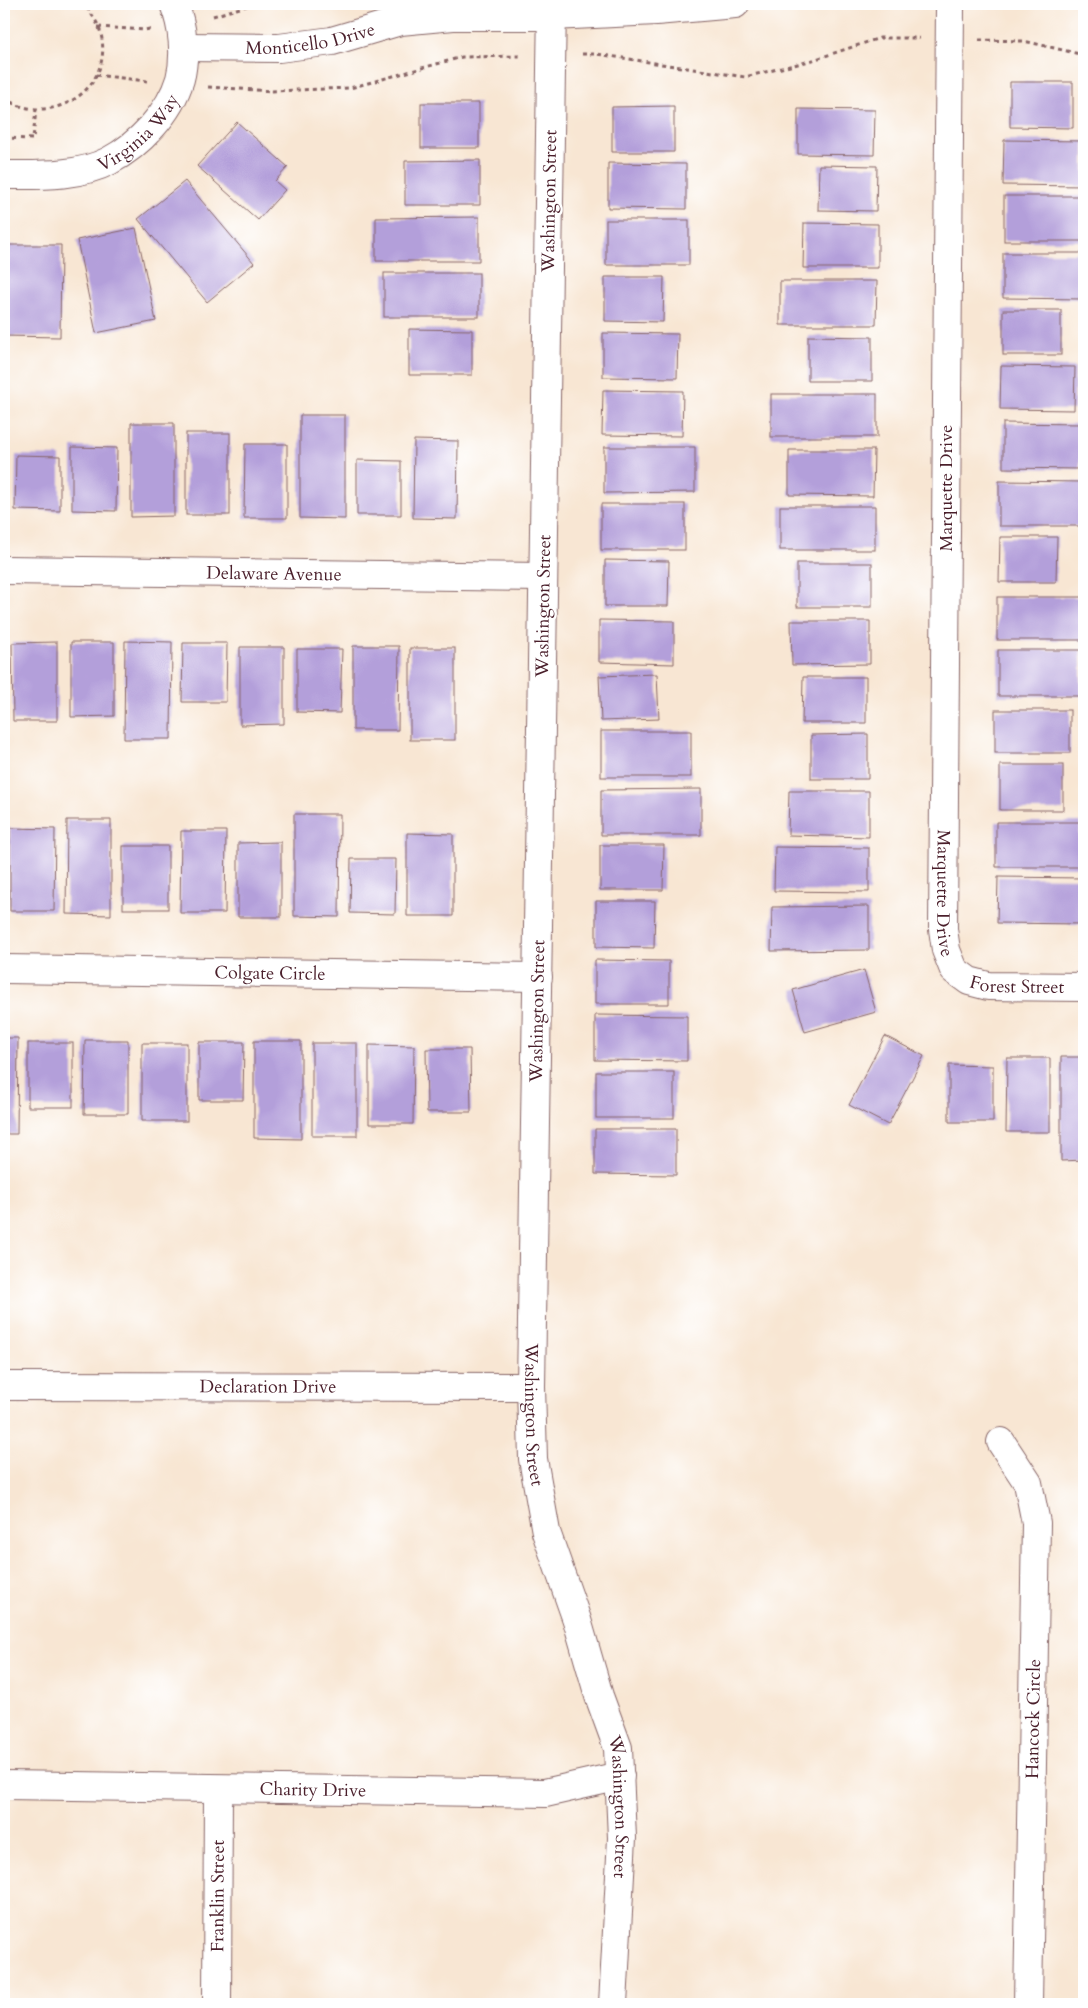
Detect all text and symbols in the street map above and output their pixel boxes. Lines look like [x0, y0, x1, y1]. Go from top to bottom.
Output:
street label: Monticello Drive [245, 17, 378, 61]
street label: Virginia Way [94, 89, 185, 178]
street label: Washington Street [536, 129, 563, 274]
street label: Marquette Drive [934, 425, 959, 551]
street label: Washington Street [530, 534, 557, 679]
street label: Delaware Avenue [206, 561, 342, 587]
street label: Marquette Drive [930, 829, 959, 961]
street label: Washington Street [524, 939, 551, 1084]
street label: Colgate Circle [214, 960, 326, 987]
street label: Forest Street [967, 970, 1065, 1000]
street label: Washington Street [518, 1342, 550, 1488]
street label: Declaration Drive [200, 1374, 336, 1400]
street label: Hancock Circle [1020, 1659, 1047, 1779]
street label: Washington Street [601, 1731, 634, 1879]
street label: Charity Drive [259, 1777, 366, 1803]
street label: Franklin Street [205, 1839, 231, 1952]

